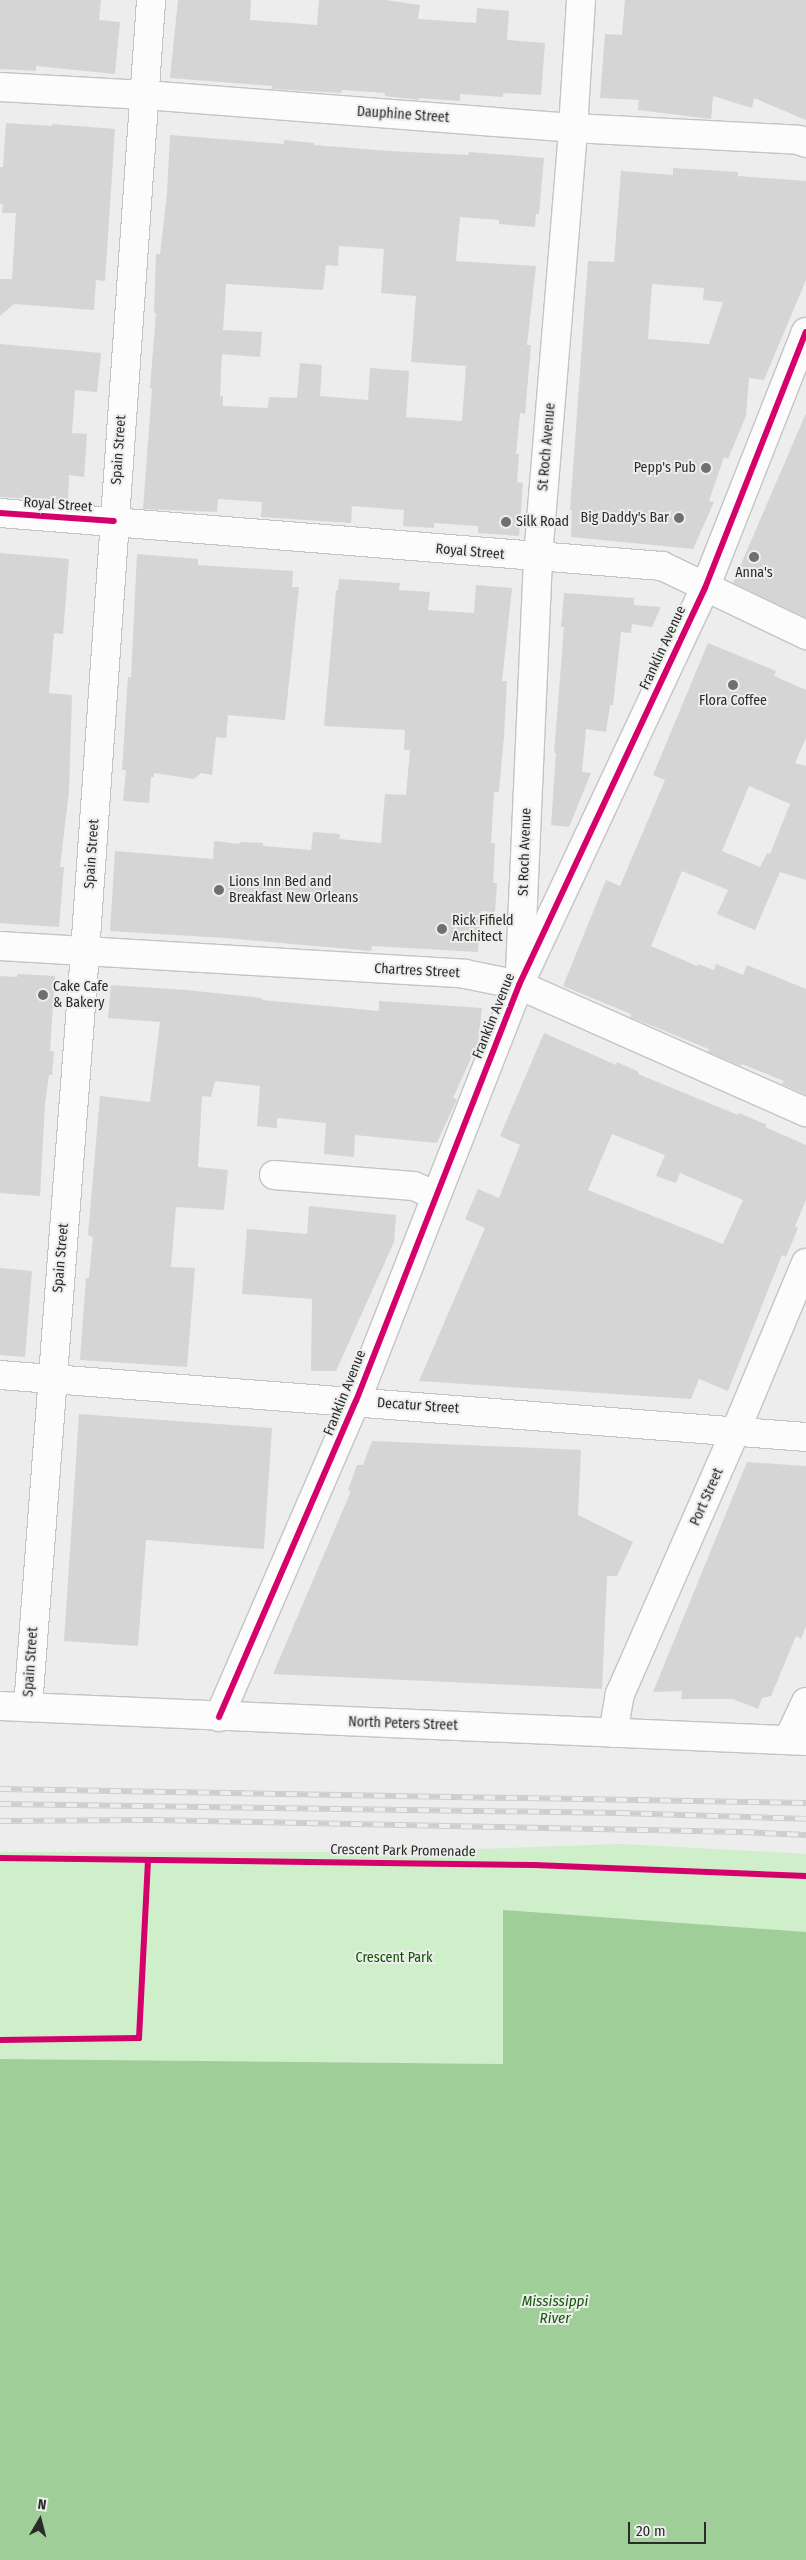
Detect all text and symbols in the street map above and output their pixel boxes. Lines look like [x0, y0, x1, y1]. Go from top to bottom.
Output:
street label: Dauphine Street [356, 103, 450, 127]
street label: St Roch Avenue [535, 402, 559, 492]
street label: Spain Street [108, 415, 130, 485]
place label: Pepp's Pub [634, 460, 696, 476]
marker: Pepp's Pub [700, 462, 712, 474]
street label: Royal Street [23, 494, 93, 516]
place label: Big Daddy's Bar [580, 510, 669, 526]
marker: Big Daddy's Bar [673, 512, 685, 524]
place label: Silk Road [516, 514, 569, 530]
marker: Silk Road [500, 516, 512, 528]
street label: Royal Street [435, 541, 505, 563]
marker: Anna's [748, 551, 760, 563]
place label: Anna's [735, 565, 773, 581]
street label: Franklin Avenue [636, 603, 690, 693]
marker: Flora Coffee [727, 679, 739, 691]
place label: Flora Coffee [699, 693, 767, 709]
street label: St Roch Avenue [515, 808, 535, 896]
street label: Spain Street [81, 819, 103, 889]
place label: Lions Inn Bed and Breakfast New Orleans [229, 874, 358, 906]
marker: Lions Inn Bed and Breakfast New Orleans [213, 884, 225, 896]
place label: Rick Fifield Architect [452, 913, 514, 946]
marker: Rick Fifield Architect [436, 923, 448, 935]
street label: Chartres Street [374, 960, 460, 982]
street label: Franklin Avenue [469, 971, 519, 1061]
place label: Cake Cafe & Bakery [53, 979, 108, 1012]
marker: Cake Cafe & Bakery [37, 989, 49, 1001]
street label: Spain Street [50, 1223, 72, 1293]
street label: Franklin Avenue [320, 1348, 370, 1438]
street label: Decatur Street [376, 1395, 460, 1417]
street label: Port Street [687, 1466, 727, 1528]
street label: Spain Street [20, 1627, 42, 1697]
street label: North Peters Street [348, 1714, 458, 1734]
street label: Crescent Park Promenade [330, 1841, 476, 1861]
park label: Crescent Park [355, 1950, 433, 1966]
water label: Mississippi River [522, 2292, 588, 2327]
north arrow [15, 2495, 65, 2545]
text: N [37, 2496, 47, 2514]
scale bar [631, 2512, 708, 2544]
text: 20 m [636, 2522, 666, 2540]

